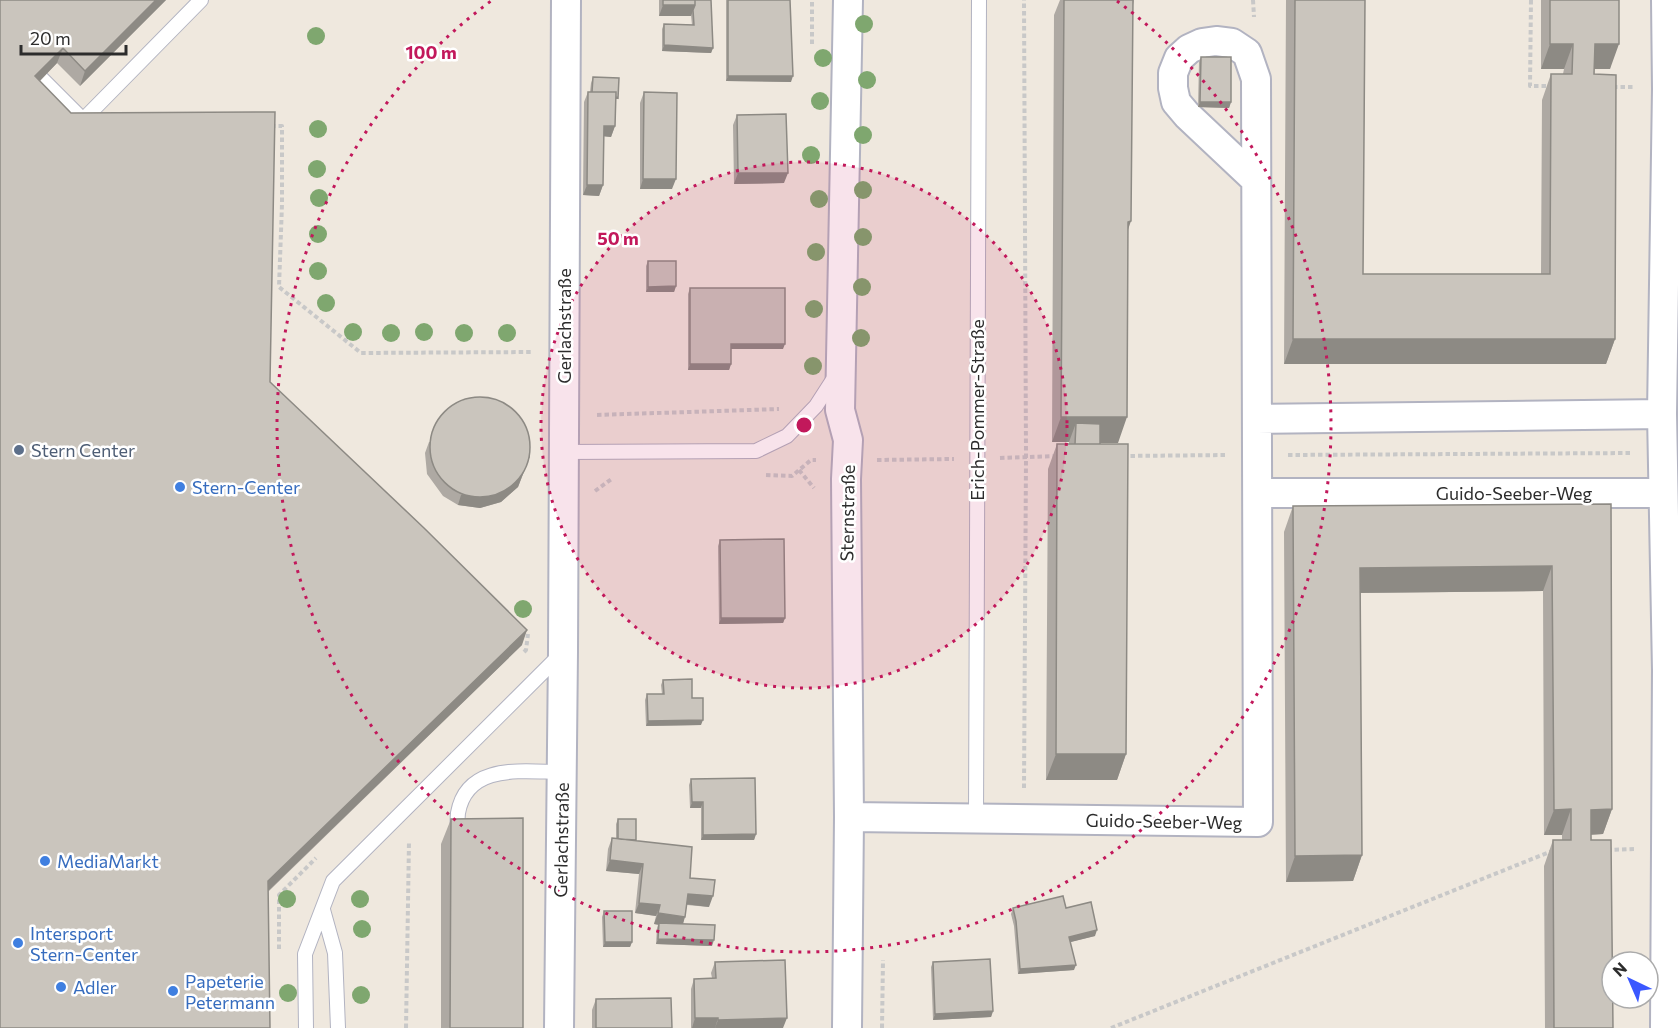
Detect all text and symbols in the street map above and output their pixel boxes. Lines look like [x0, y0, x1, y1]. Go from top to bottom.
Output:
scale bar [21, 18, 126, 56]
text: 20 m [30, 27, 71, 49]
text: 100 m [405, 41, 457, 63]
text: 50 m [597, 227, 639, 249]
street label: Gerlachstraße [553, 268, 575, 384]
street label: Erich-Pommer-Straße [966, 319, 988, 501]
centre of rings [794, 415, 814, 435]
place label: Stern Center [31, 439, 135, 461]
marker: Stern Center [12, 443, 26, 457]
street label: Sternstraße [835, 464, 859, 562]
place label: Stern-Center [192, 476, 300, 498]
marker: Stern-Center [173, 480, 187, 494]
street label: Guido-Seeber-Weg [1436, 482, 1593, 504]
street label: Gerlachstraße [549, 782, 573, 898]
street label: Guido-Seeber-Weg [1086, 809, 1243, 833]
place label: MediaMarkt [57, 850, 159, 872]
marker: MediaMarkt [38, 854, 52, 868]
place label: Intersport Stern-Center [30, 922, 138, 965]
marker: Intersport Stern-Center [11, 936, 25, 950]
north arrow [1600, 950, 1660, 1010]
text: N [1608, 958, 1630, 980]
place label: Papeterie Petermann [185, 970, 275, 1013]
place label: Adler [73, 976, 117, 998]
marker: Adler [54, 980, 68, 994]
marker: Papeterie Petermann [166, 984, 180, 998]

